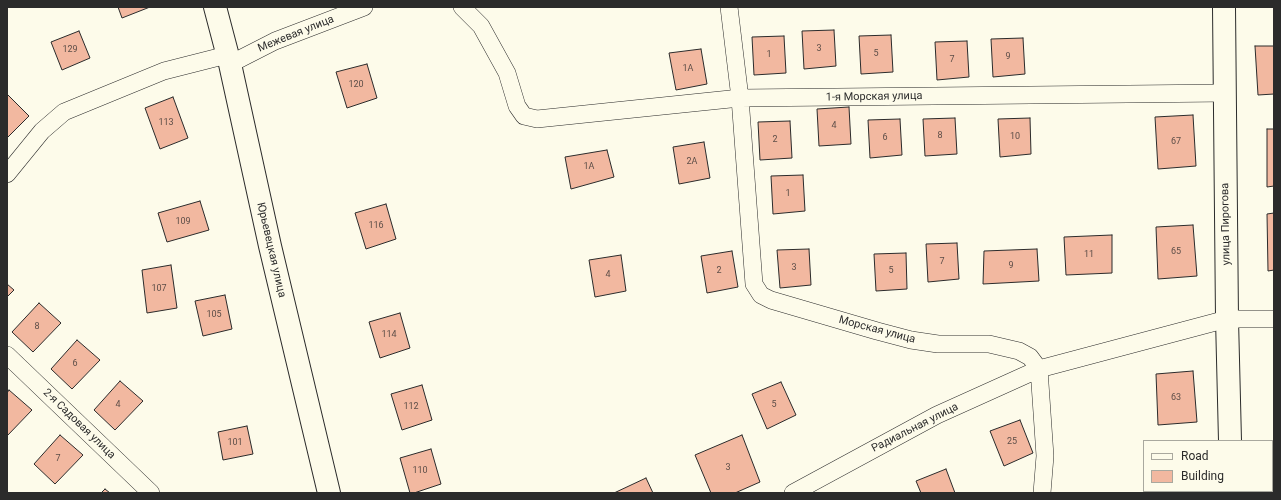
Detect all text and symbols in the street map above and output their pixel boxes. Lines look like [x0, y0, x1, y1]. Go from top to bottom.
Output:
street label: Межевая улица [256, 13, 336, 55]
house number: 3 [816, 44, 822, 54]
house number: 129 [62, 45, 78, 55]
house number: 5 [873, 49, 879, 59]
house number: 1 [766, 50, 772, 60]
house number: 9 [1005, 52, 1011, 62]
house number: 7 [949, 55, 955, 65]
house number: 1А [683, 64, 693, 74]
house number: 120 [348, 80, 364, 90]
street label: 1-я Морская улица [826, 90, 922, 104]
house number: 113 [158, 118, 174, 128]
house number: 4 [831, 121, 837, 131]
house number: 8 [937, 131, 943, 141]
house number: 10 [1010, 132, 1020, 142]
house number: 6 [882, 133, 888, 143]
house number: 2 [772, 135, 778, 145]
house number: 67 [1171, 137, 1181, 147]
house number: 2А [687, 157, 697, 167]
house number: 1А [584, 162, 594, 172]
street label: улица Пирогова [1219, 183, 1233, 265]
house number: 1 [785, 189, 791, 199]
street label: Юрьевецкая улица [254, 201, 288, 299]
house number: 109 [175, 217, 191, 227]
house number: 116 [368, 221, 384, 231]
house number: 65 [1171, 247, 1181, 257]
house number: 11 [1084, 250, 1094, 260]
house number: 7 [939, 257, 945, 267]
house number: 9 [1008, 261, 1014, 271]
house number: 3 [791, 263, 797, 273]
house number: 2 [716, 266, 722, 276]
house number: 5 [888, 266, 894, 276]
house number: 4 [605, 270, 611, 280]
house number: 107 [151, 284, 167, 294]
house number: 105 [206, 310, 222, 320]
street label: Морская улица [837, 313, 917, 347]
house number: 8 [34, 322, 40, 332]
house number: 114 [381, 330, 397, 340]
house number: 6 [72, 359, 78, 369]
street label: 2-я Садовая улица [40, 386, 118, 462]
house number: 63 [1171, 393, 1181, 403]
house number: 4 [115, 400, 121, 410]
house number: 5 [771, 400, 777, 410]
street label: Радиальная улица [869, 400, 961, 456]
house number: 112 [403, 402, 419, 412]
house number: 25 [1007, 437, 1017, 447]
house number: 101 [227, 438, 243, 448]
legend [1143, 440, 1273, 492]
text: Road [1181, 449, 1209, 463]
house number: 7 [55, 454, 61, 464]
house number: 3 [725, 463, 731, 473]
house number: 110 [412, 466, 428, 476]
text: Building [1181, 469, 1224, 483]

